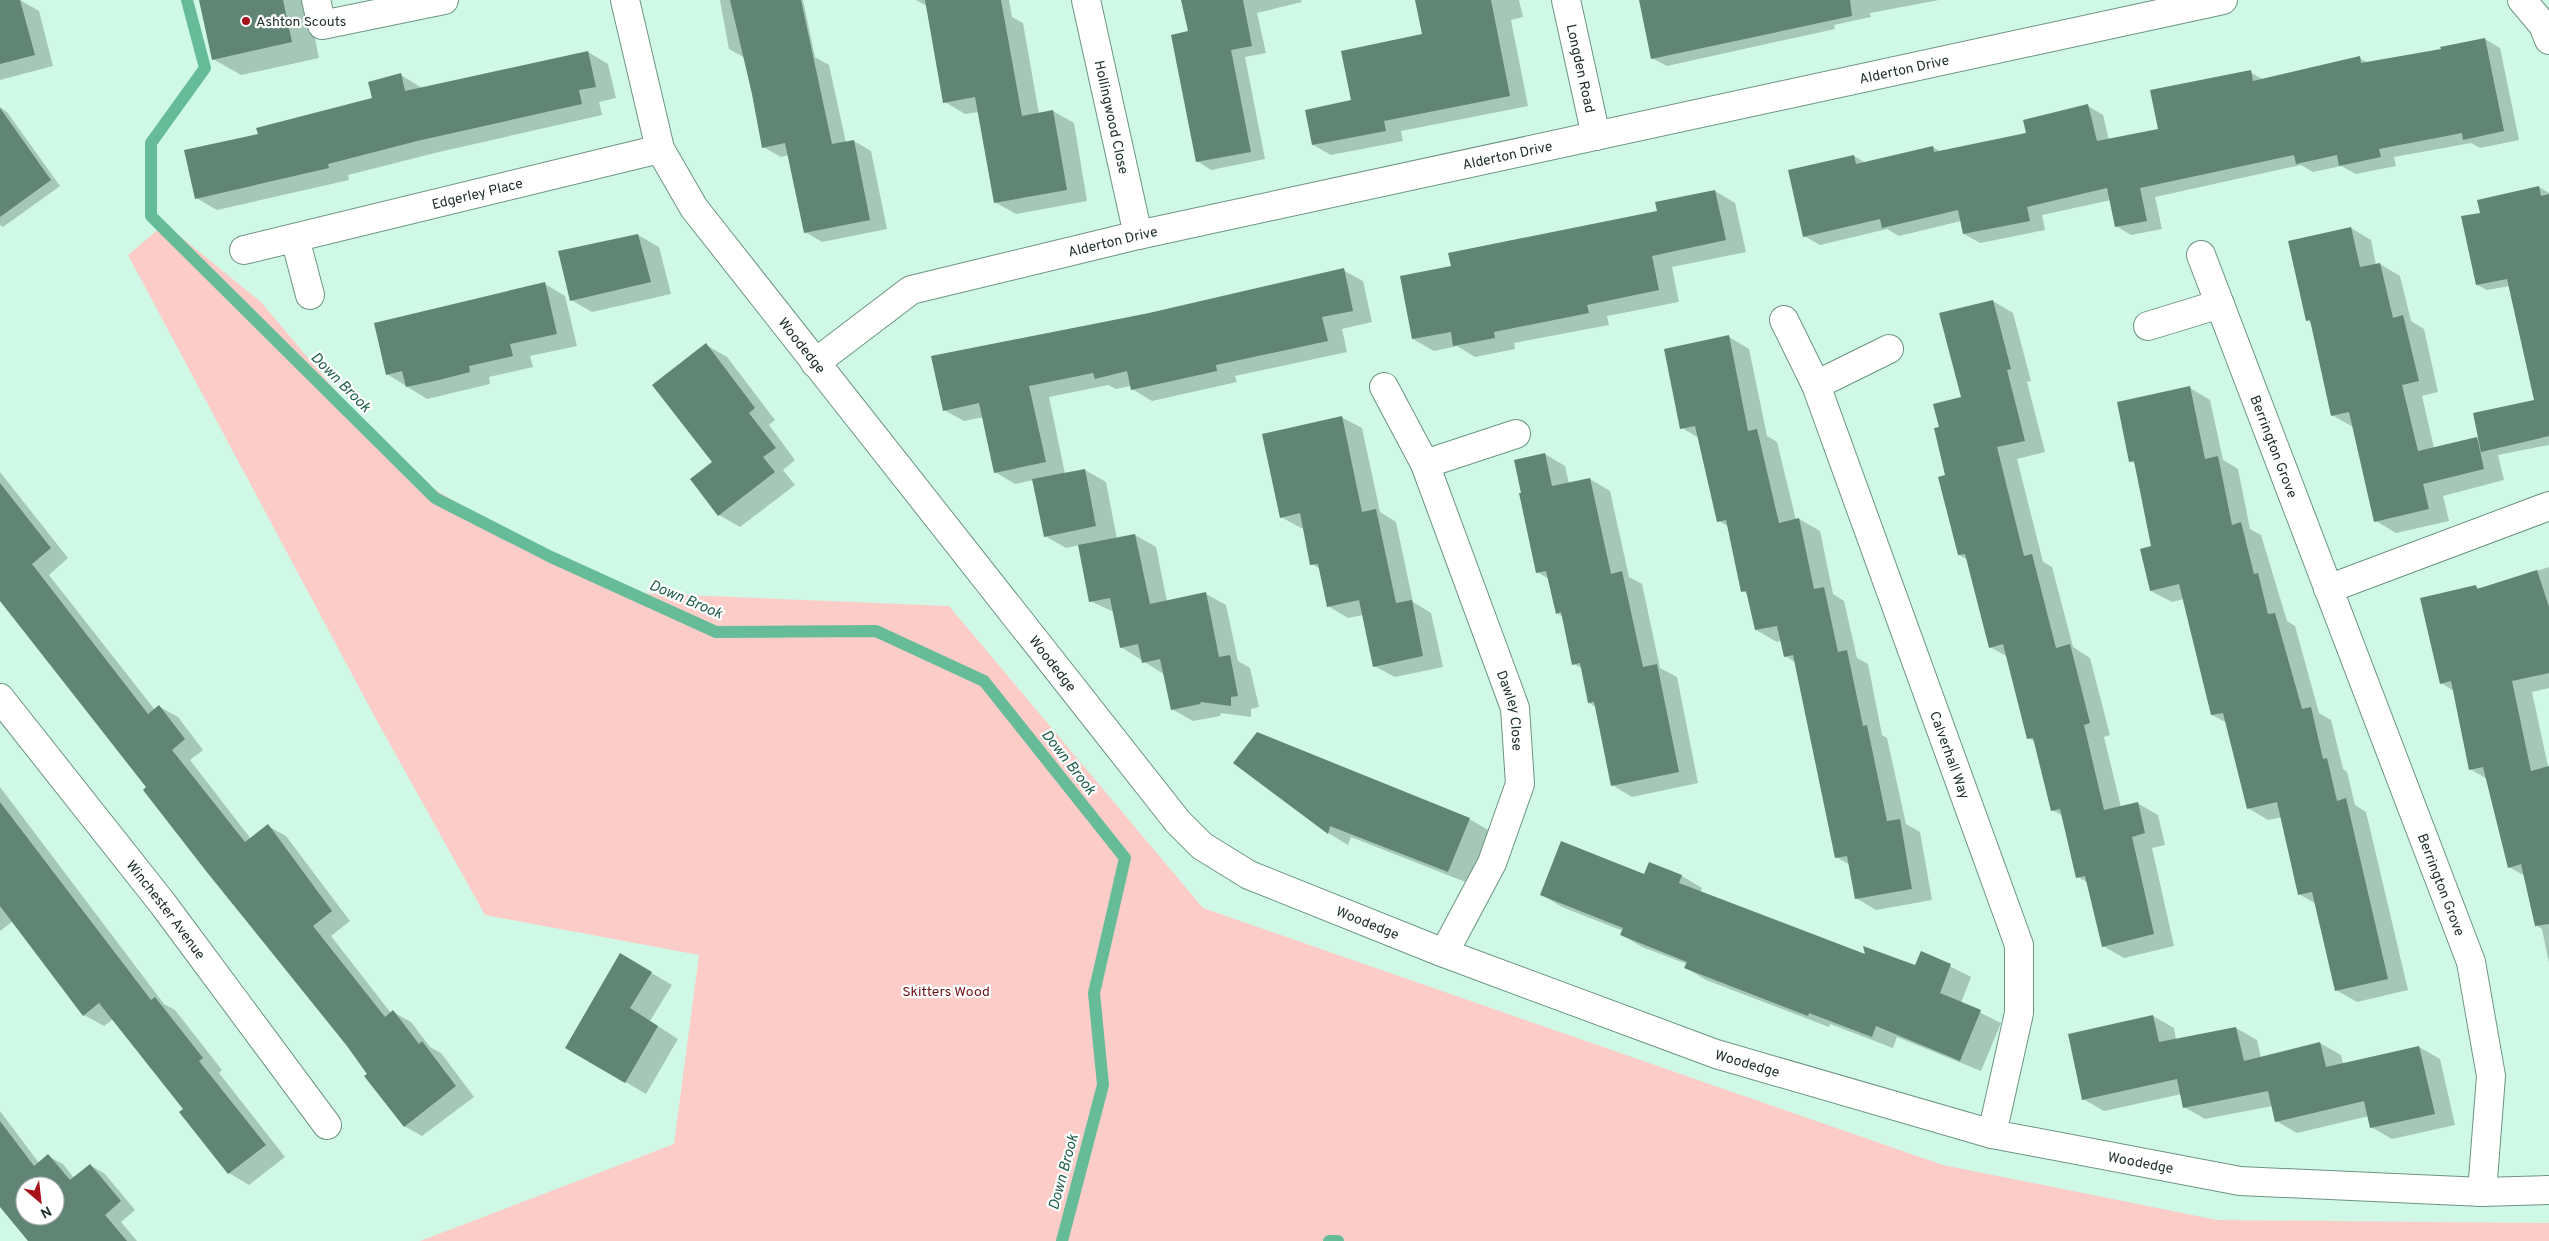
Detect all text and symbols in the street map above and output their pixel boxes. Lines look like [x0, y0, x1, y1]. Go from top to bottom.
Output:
place label: Ashton Scouts [256, 14, 346, 31]
marker: Ashton Scouts [240, 15, 252, 27]
street label: Longden Road [1562, 23, 1598, 115]
street label: Alderton Drive [1858, 53, 1951, 89]
street label: Hollingwood Close [1090, 59, 1131, 176]
street label: Alderton Drive [1461, 138, 1554, 175]
street label: Edgerley Place [430, 176, 525, 214]
street label: Alderton Drive [1066, 224, 1159, 262]
street label: Woodedge [774, 315, 828, 378]
water label: Down Brook [306, 349, 374, 418]
street label: Berrington Grove [2245, 393, 2300, 501]
water label: Down Brook [646, 576, 725, 624]
street label: Woodedge [1025, 633, 1079, 696]
street label: Dawley Close [1492, 668, 1525, 752]
street label: Calverhall Way [1925, 709, 1972, 802]
water label: Down Brook [1036, 726, 1100, 800]
street label: Berrington Grove [2413, 831, 2467, 939]
street label: Winchester Avenue [122, 857, 208, 963]
street label: Woodedge [1333, 904, 1401, 944]
park label: Skitters Wood [902, 984, 990, 1001]
street label: Woodedge [1713, 1047, 1781, 1082]
water label: Down Brook [1045, 1132, 1084, 1212]
street label: Woodedge [2106, 1149, 2175, 1178]
north arrow [15, 1176, 65, 1226]
text: N [37, 1201, 54, 1221]

